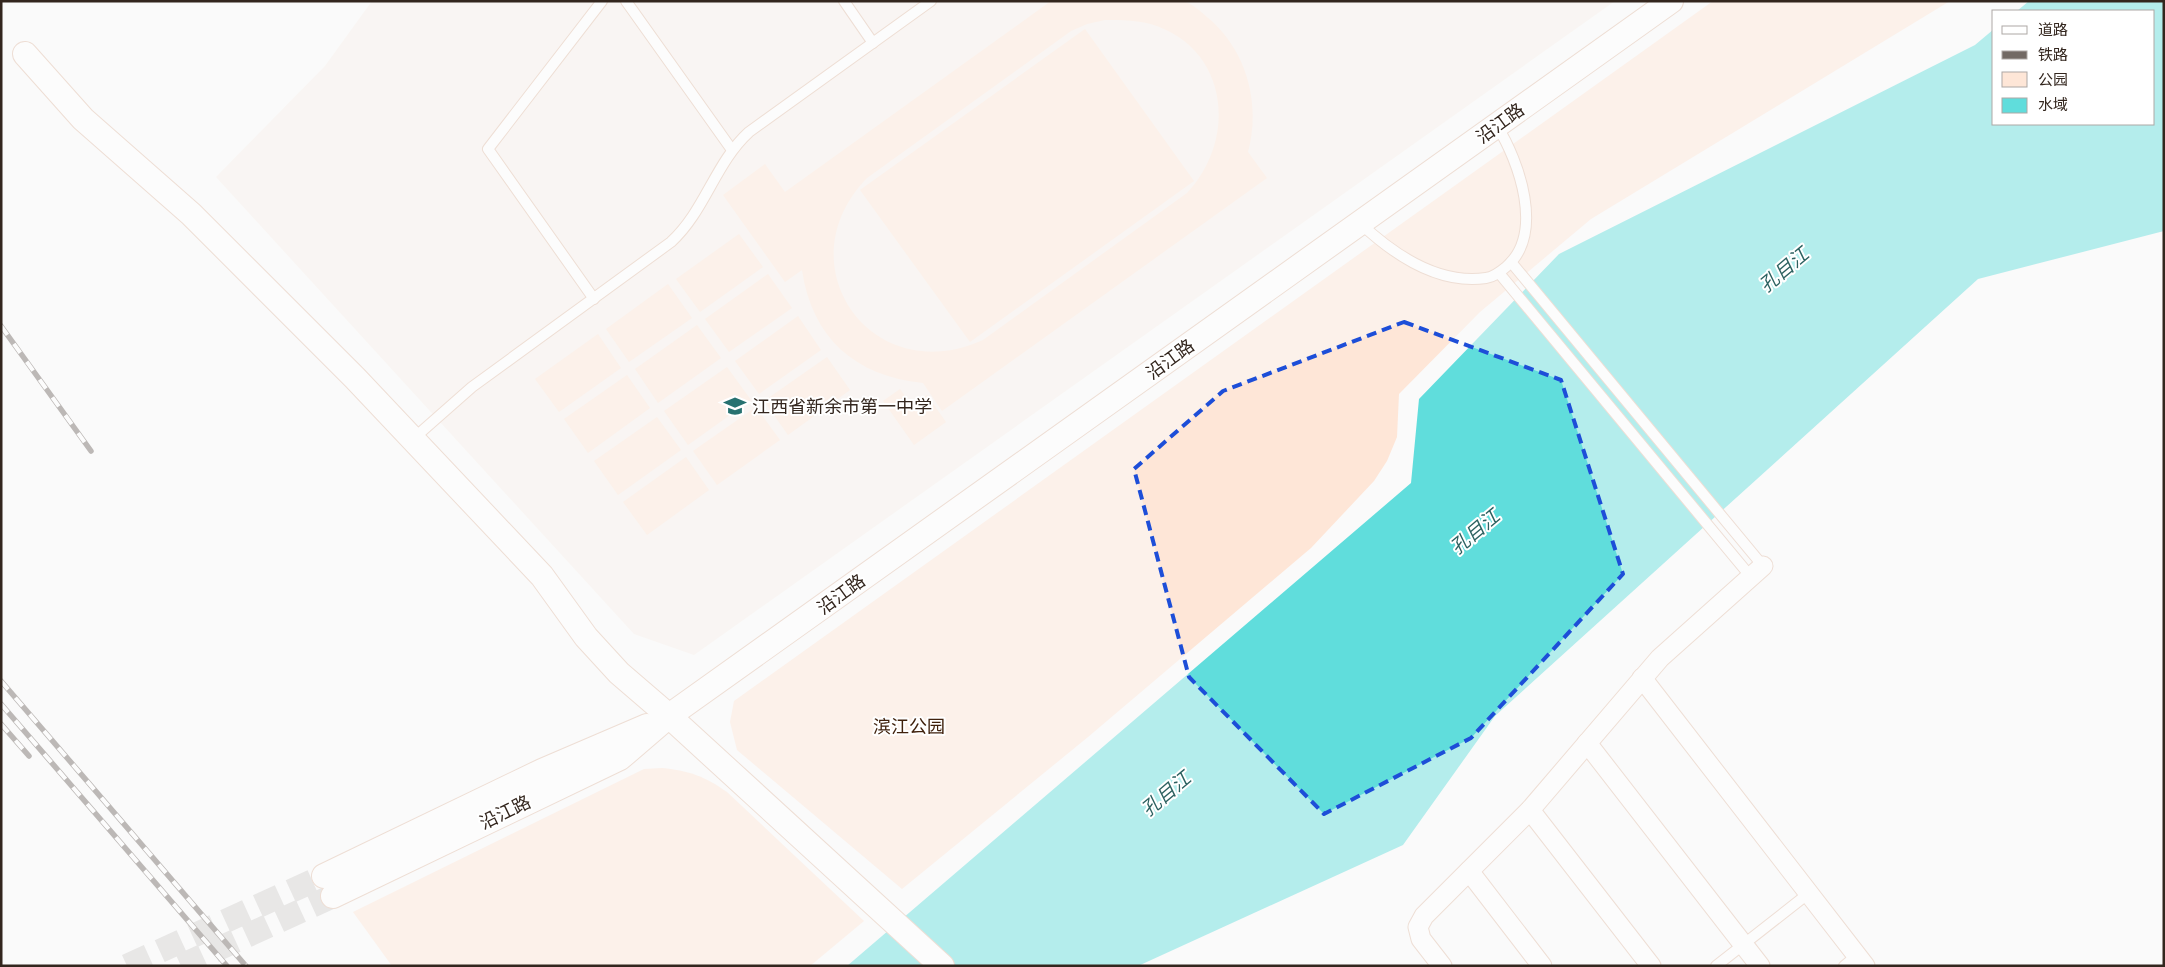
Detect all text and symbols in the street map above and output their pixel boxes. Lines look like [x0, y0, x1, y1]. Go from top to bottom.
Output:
legend [1992, 10, 2155, 125]
text: 道路 [2038, 20, 2068, 39]
text: 铁路 [2038, 45, 2068, 64]
text: 公园 [2038, 70, 2068, 89]
text: 水域 [2038, 95, 2068, 114]
street label: 沿江路 [1472, 99, 1528, 147]
water label: 孔目江 [1755, 242, 1815, 297]
street label: 沿江路 [1142, 335, 1198, 383]
school or university icon: 江西省新余市第一中学 [722, 393, 748, 419]
place label: 江西省新余市第一中学 [752, 396, 932, 417]
water label: 孔目江 [1446, 504, 1506, 559]
street label: 沿江路 [813, 570, 869, 618]
park label: 滨江公园 [873, 716, 945, 737]
water label: 孔目江 [1137, 766, 1197, 821]
street label: 沿江路 [476, 791, 534, 833]

